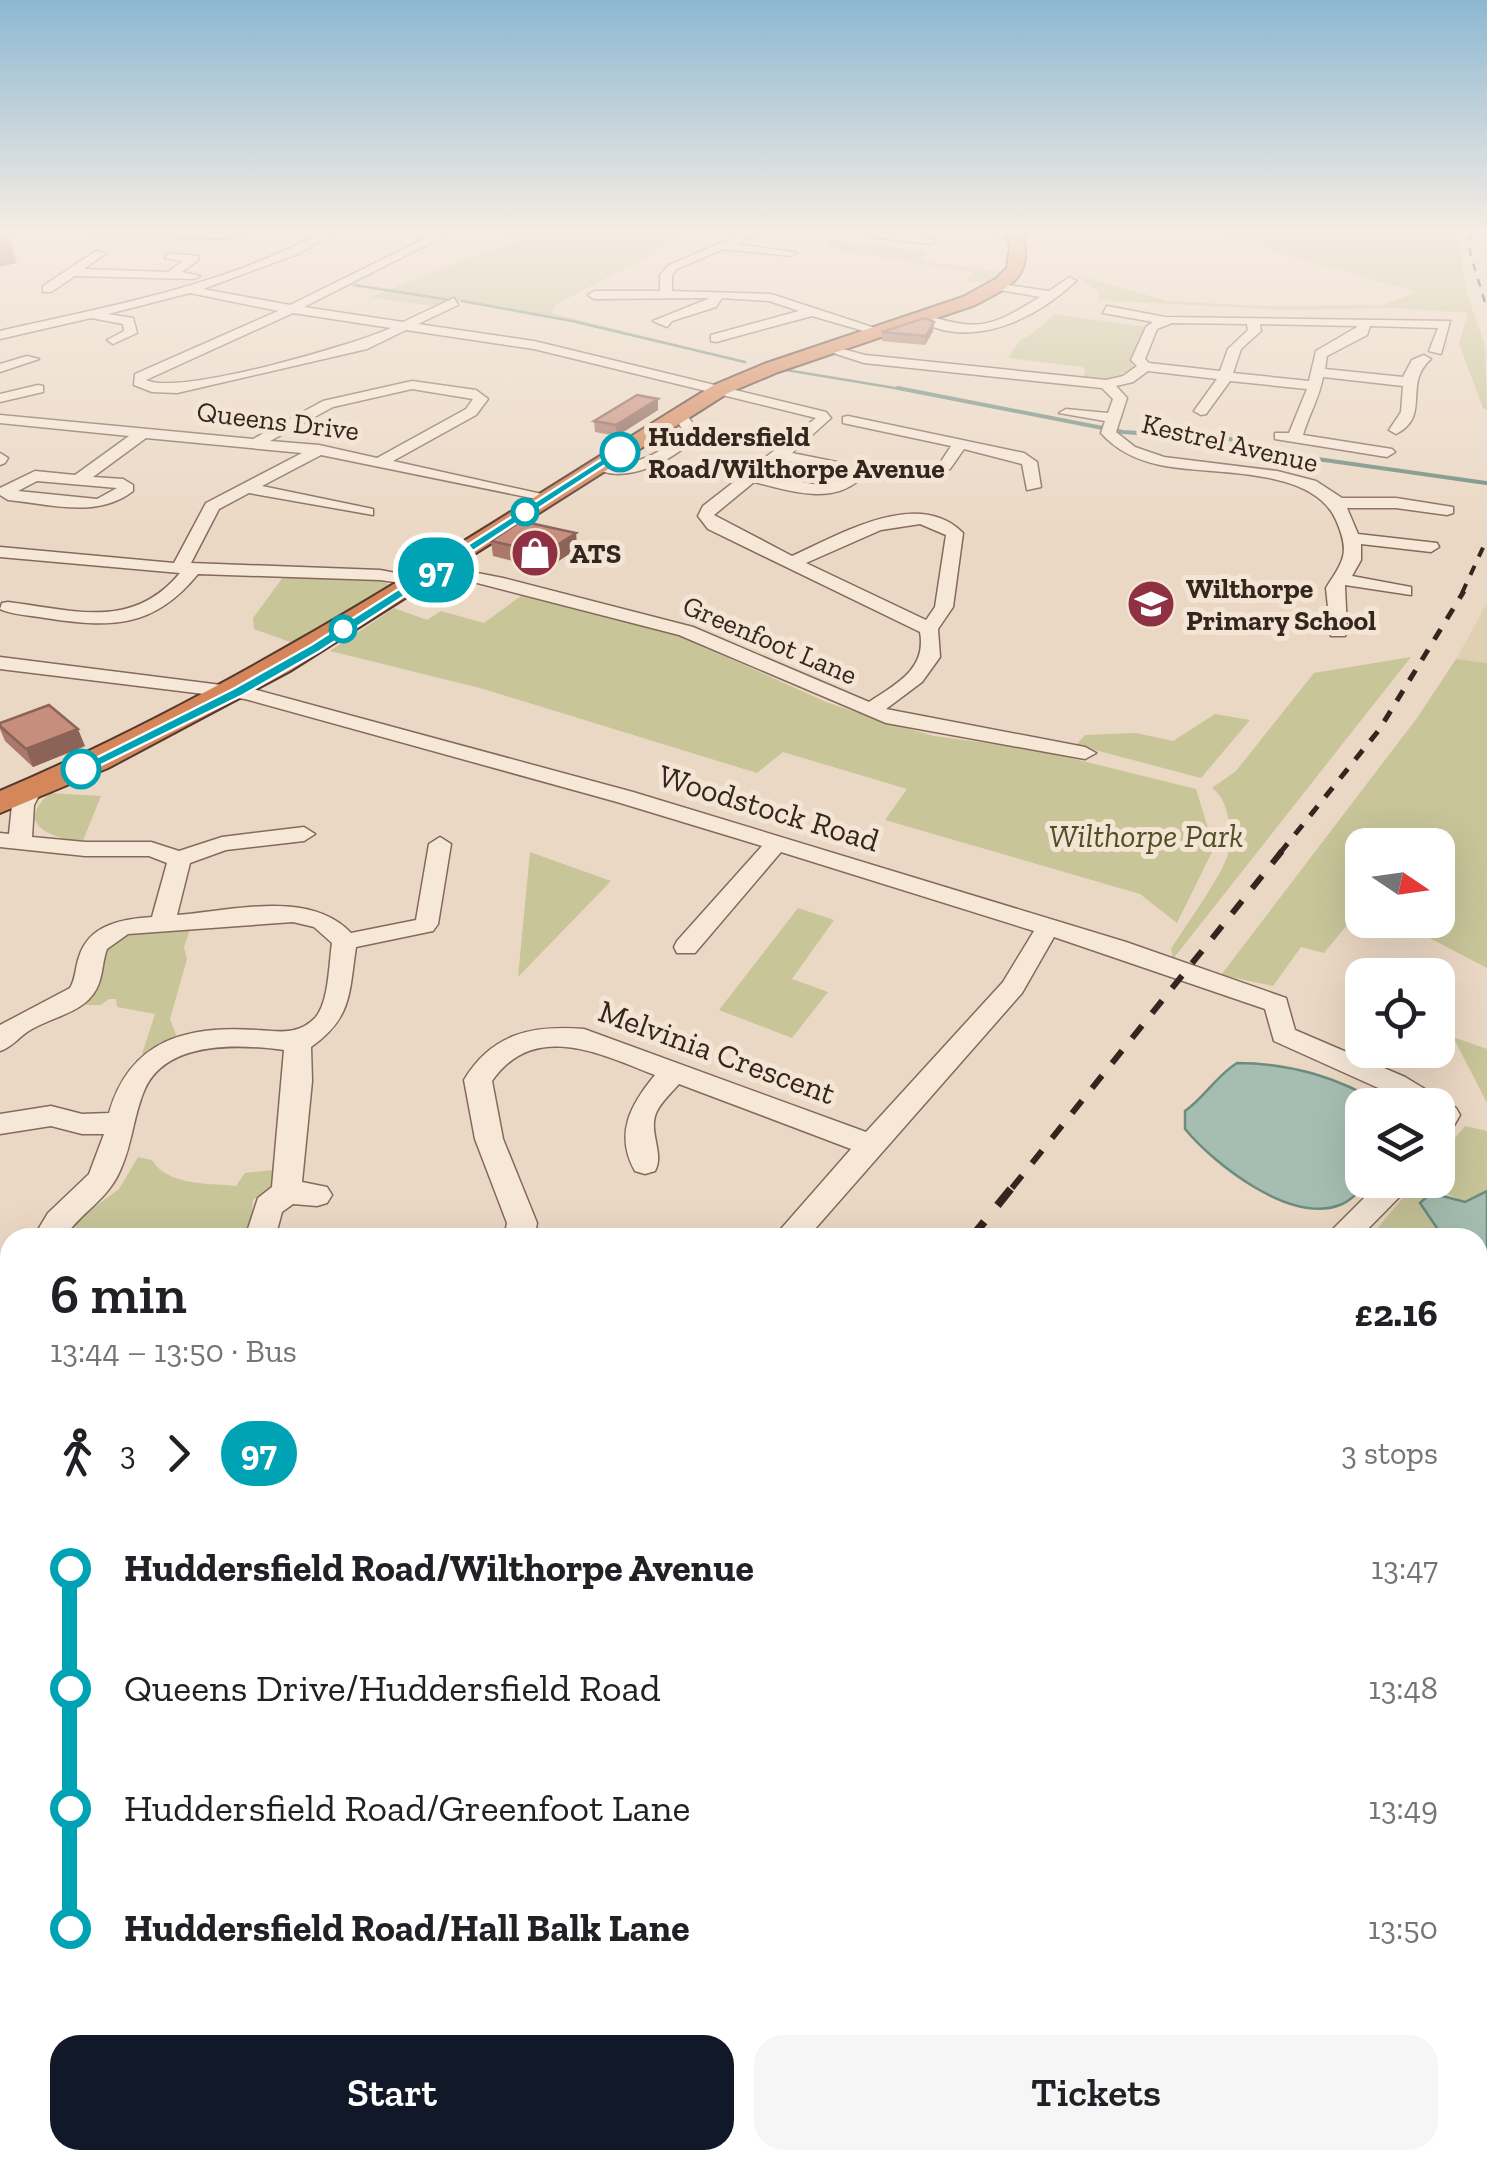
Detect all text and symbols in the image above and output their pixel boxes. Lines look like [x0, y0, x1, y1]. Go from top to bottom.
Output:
street label: Queens Drive [195, 395, 361, 447]
street label: Kestrel Avenue [1139, 407, 1321, 479]
place label: Huddersfield Road/Wilthorpe Avenue [648, 420, 945, 485]
marker: Huddersfield Road/Wilthorpe Avenue [601, 433, 639, 471]
unlabelled marker [512, 499, 538, 525]
shop icon: ATS [509, 527, 561, 579]
place label: ATS [570, 537, 621, 570]
line badge: 97 [391, 538, 481, 602]
text: 97 [418, 549, 454, 591]
place label: Wilthorpe Primary School [1186, 572, 1376, 637]
school or university icon: Wilthorpe Primary School [1125, 578, 1177, 630]
street label: Greenfoot Lane [678, 589, 862, 691]
unlabelled marker [330, 616, 356, 642]
unlabelled marker [62, 750, 100, 788]
street label: Woodstock Road [654, 756, 884, 860]
park label: Wilthorpe Park [1049, 817, 1243, 855]
north arrow [1345, 828, 1455, 938]
map controls [1345, 828, 1455, 1198]
button: locate [1345, 958, 1455, 1068]
street label: Melvinia Crescent [593, 992, 841, 1112]
button: layers [1345, 1088, 1455, 1198]
text: 6 min [50, 1261, 187, 1327]
text: £2.16 [1354, 1290, 1438, 1336]
text: 13:44 – 13:50 · Bus [50, 1332, 297, 1370]
icon: walk [50, 1426, 105, 1481]
icon: forward [151, 1426, 206, 1481]
text: 97 [241, 1432, 277, 1474]
text: 3 [120, 1434, 136, 1472]
text: 3 stops [1341, 1434, 1438, 1472]
text: Huddersfield Road/Wilthorpe Avenue [124, 1545, 754, 1591]
text: 13:47 [1371, 1549, 1438, 1587]
text: Queens Drive/Huddersfield Road [124, 1665, 661, 1711]
text: 13:48 [1368, 1669, 1438, 1707]
text: Huddersfield Road/Greenfoot Lane [124, 1785, 690, 1831]
text: 13:49 [1369, 1789, 1438, 1827]
text: Huddersfield Road/Hall Balk Lane [124, 1905, 690, 1951]
text: 13:50 [1368, 1909, 1438, 1947]
button: Start [50, 2035, 734, 2150]
button: Tickets [754, 2035, 1438, 2150]

